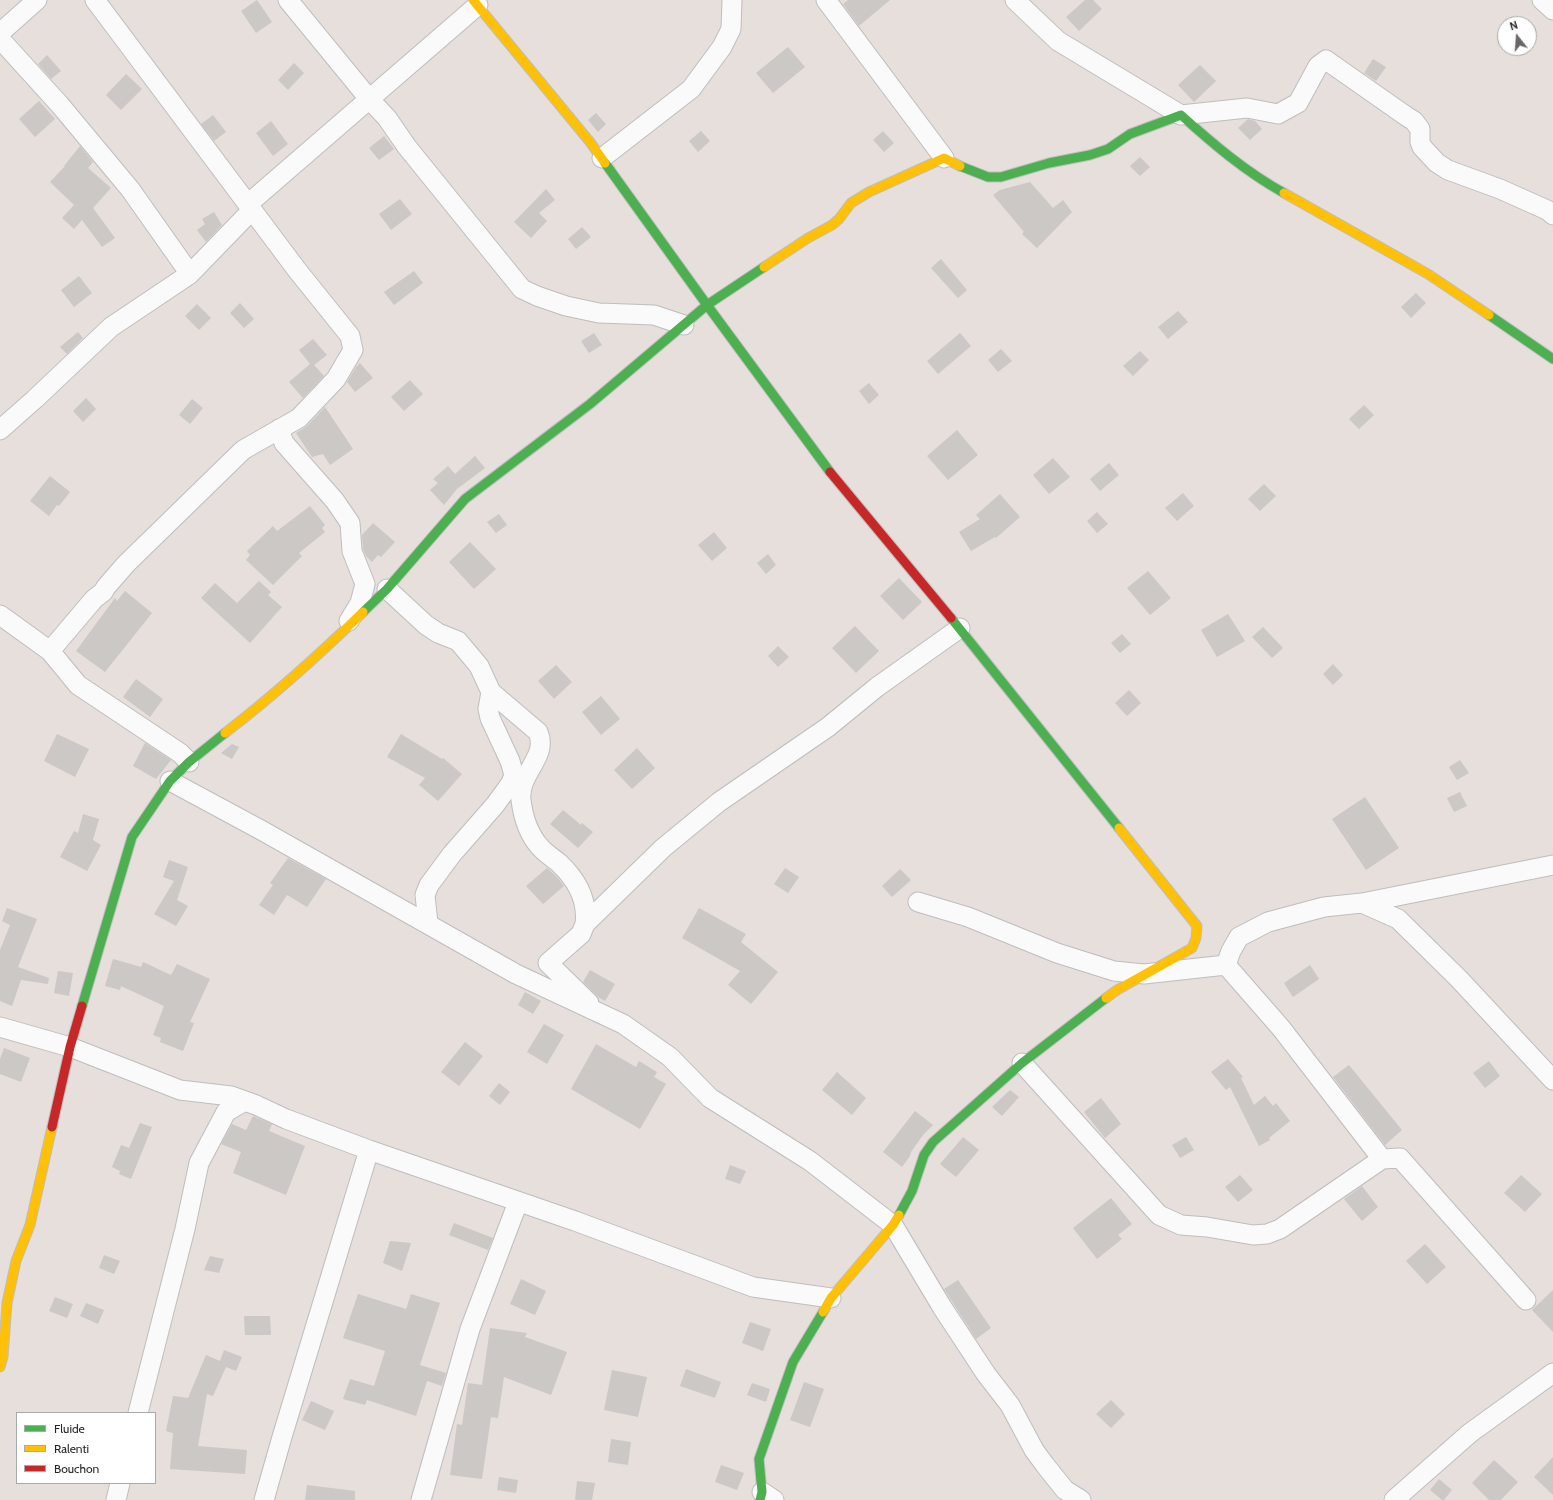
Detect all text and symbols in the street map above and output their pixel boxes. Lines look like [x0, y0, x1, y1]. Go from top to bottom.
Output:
north arrow [1497, 16, 1537, 56]
text: N [1508, 18, 1520, 33]
legend [16, 1412, 156, 1484]
text: Fluide [54, 1421, 85, 1436]
text: Ralenti [54, 1441, 89, 1456]
text: Bouchon [54, 1461, 99, 1476]

